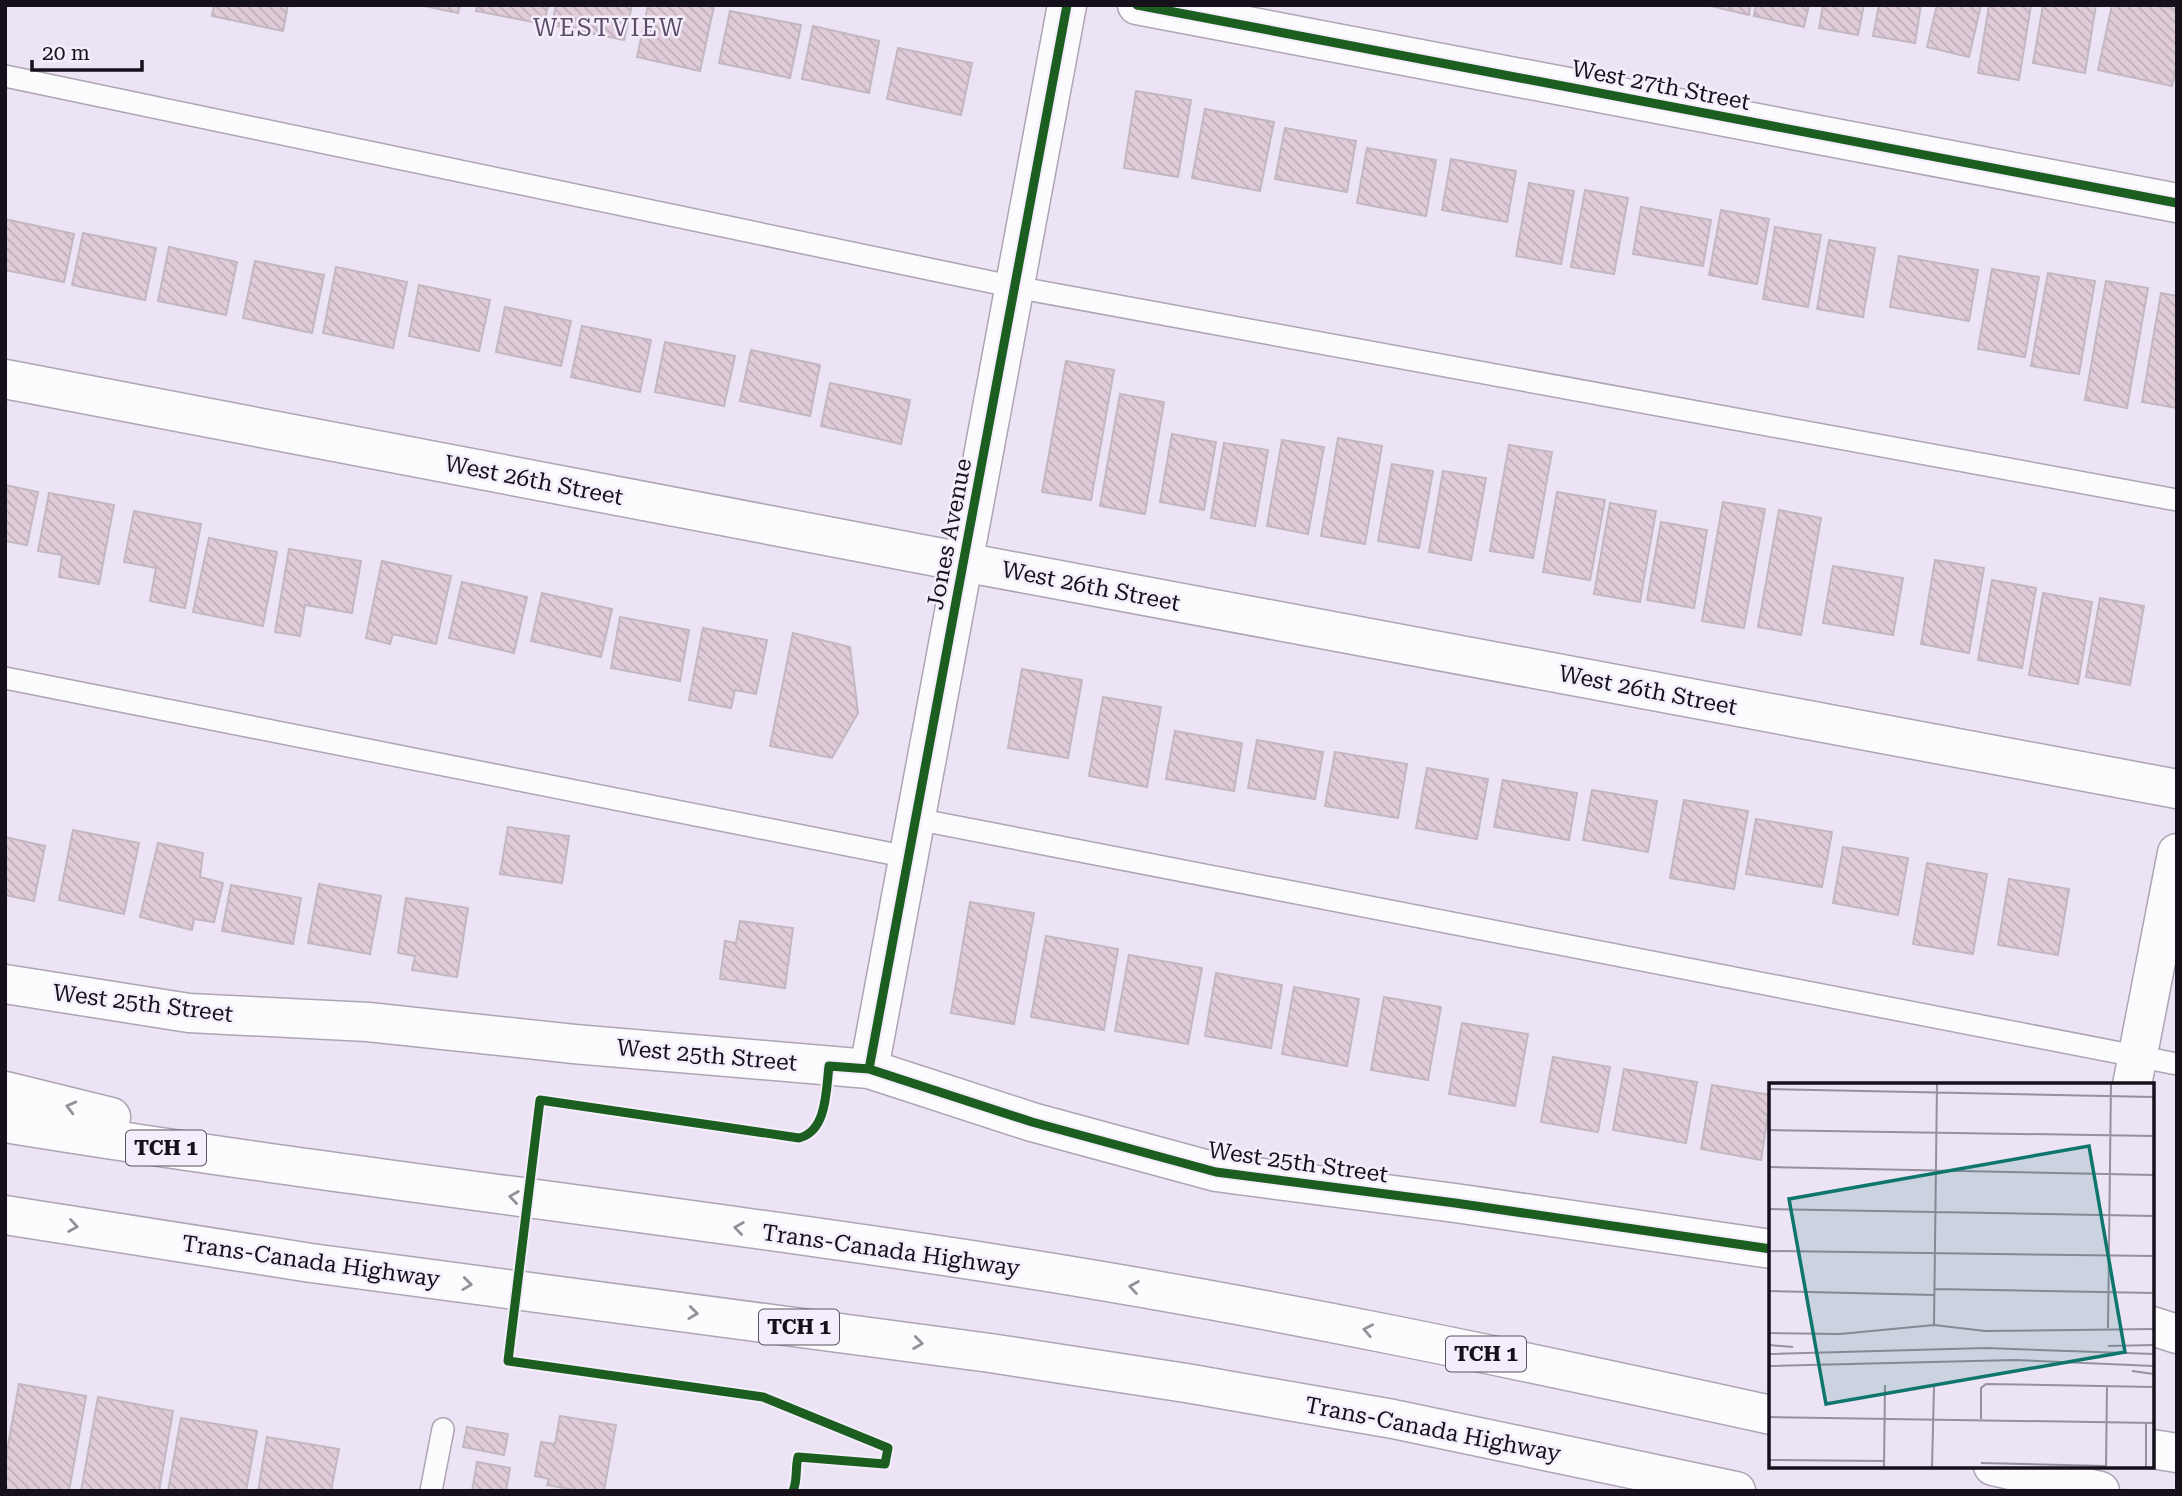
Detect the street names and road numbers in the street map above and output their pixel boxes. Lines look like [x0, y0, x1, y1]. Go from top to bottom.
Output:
street label: West 27th Street [1569, 55, 1753, 116]
street label: West 26th Street [442, 450, 626, 511]
street label: Jones Avenue [922, 456, 977, 612]
street label: West 26th Street [999, 556, 1183, 617]
street label: West 26th Street [1556, 660, 1740, 721]
street label: West 25th Street [51, 979, 235, 1028]
street label: West 25th Street [615, 1034, 799, 1077]
road number: TCH 1 [126, 1130, 206, 1166]
street label: West 25th Street [1206, 1137, 1390, 1189]
street label: Trans-Canada Highway [760, 1219, 1022, 1282]
street label: Trans-Canada Highway [180, 1230, 442, 1293]
road number: TCH 1 [759, 1310, 839, 1344]
road number: TCH 1 [1446, 1336, 1526, 1372]
street label: Trans-Canada Highway [1303, 1391, 1564, 1468]

